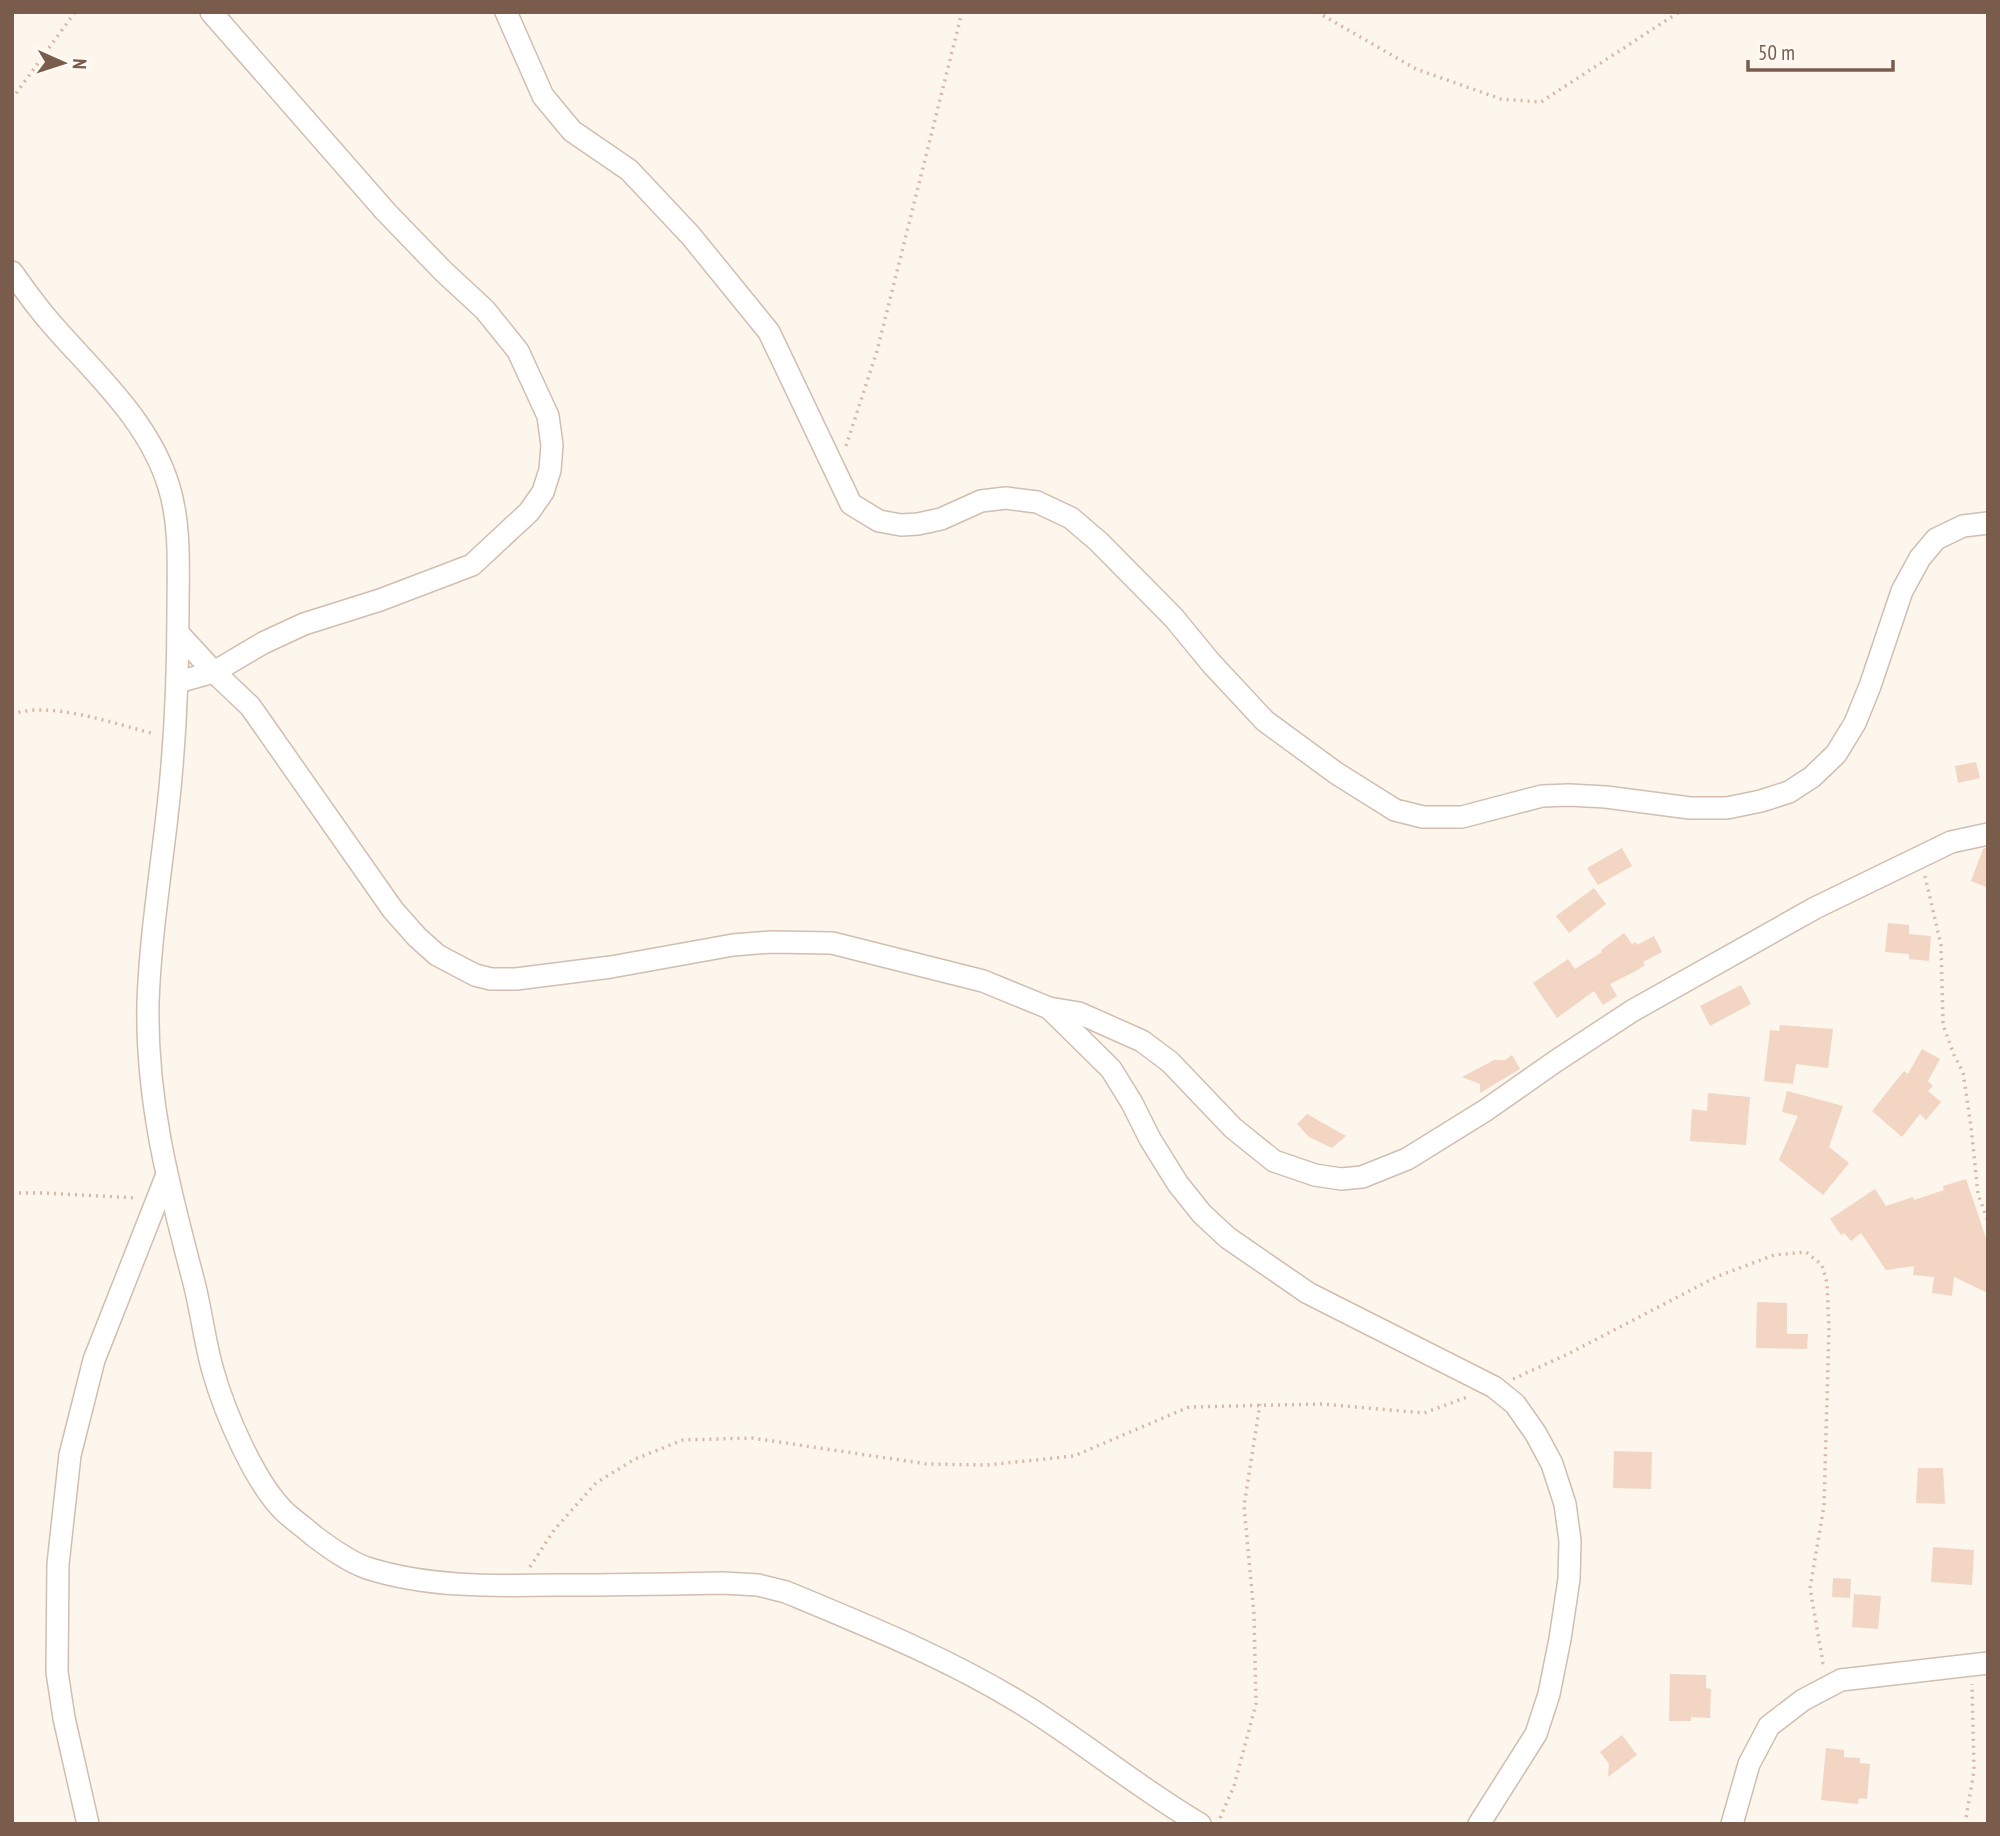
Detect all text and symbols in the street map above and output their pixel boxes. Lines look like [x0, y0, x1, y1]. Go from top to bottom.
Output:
north arrow [28, 28, 98, 98]
scale bar [1748, 28, 1893, 72]
text: 50 m [1758, 39, 1795, 66]
text: N [68, 58, 92, 70]

